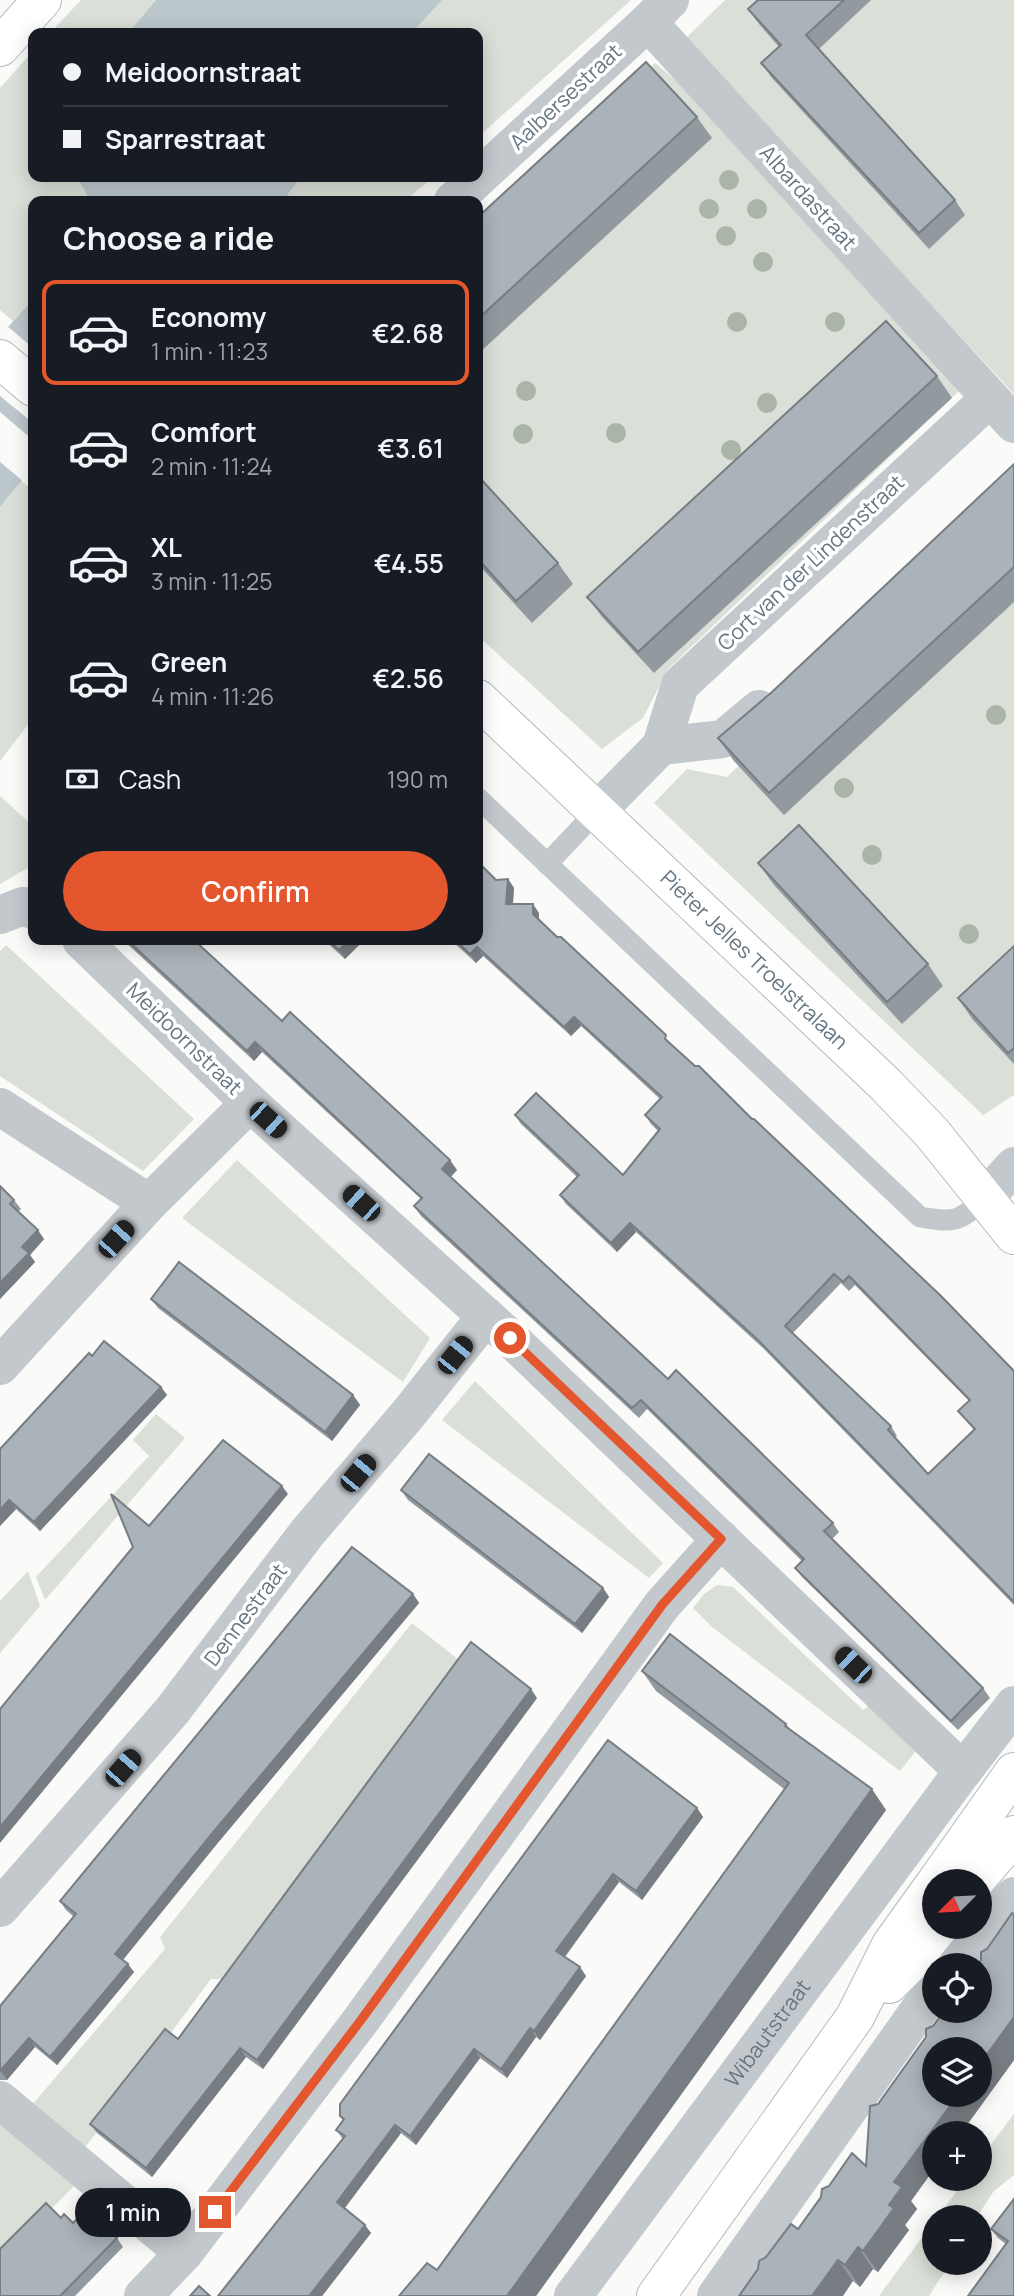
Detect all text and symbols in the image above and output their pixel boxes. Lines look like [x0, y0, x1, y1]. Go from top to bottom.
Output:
street label: Aalbersestraat [503, 37, 627, 155]
text: Meidoornstraat [105, 54, 302, 90]
text: Sparrestraat [105, 121, 266, 157]
street label: Albardastraat [754, 139, 863, 256]
text: Choose a ride [63, 216, 274, 260]
text: Economy [151, 299, 266, 335]
icon: car [67, 301, 130, 364]
text: €2.68 [372, 315, 444, 351]
text: 1 min · 11:23 [151, 335, 268, 367]
text: Comfort [151, 414, 257, 450]
icon: car [67, 416, 130, 479]
text: €3.61 [377, 430, 444, 466]
text: 2 min · 11:24 [151, 450, 273, 482]
street label: Cort van der Lindenstraat [711, 468, 910, 656]
text: XL [151, 529, 182, 565]
icon: car [67, 531, 130, 594]
text: €4.55 [374, 545, 444, 581]
text: 3 min · 11:25 [151, 565, 272, 597]
text: Green [151, 644, 227, 680]
icon: car [67, 646, 130, 709]
text: €2.56 [372, 660, 444, 696]
text: 4 min · 11:26 [151, 680, 274, 712]
icon: cash [63, 760, 101, 798]
text: Cash [119, 761, 181, 797]
text: 190 m [387, 763, 448, 795]
button: Confirm [63, 851, 448, 931]
street label: Pieter Jelles Troelstralaan [655, 864, 855, 1055]
street label: Meidoornstraat [121, 976, 249, 1101]
car [246, 1098, 291, 1142]
car [339, 1181, 384, 1225]
car [95, 1216, 138, 1262]
route start [494, 1322, 526, 1354]
car [434, 1332, 477, 1378]
car [337, 1450, 380, 1496]
street label: Dennestraat [197, 1557, 293, 1671]
car [831, 1643, 876, 1687]
car [102, 1745, 145, 1791]
north arrow [922, 1869, 992, 1939]
map controls [922, 1869, 992, 2275]
button: locate [922, 1953, 992, 2023]
street label: Wibautstraat [718, 1973, 816, 2092]
button: layers [922, 2037, 992, 2107]
button: + [922, 2121, 992, 2191]
callout: 1 min [75, 2188, 190, 2236]
text: 1 min [106, 2196, 160, 2228]
route end [199, 2196, 231, 2228]
button: − [922, 2205, 992, 2275]

